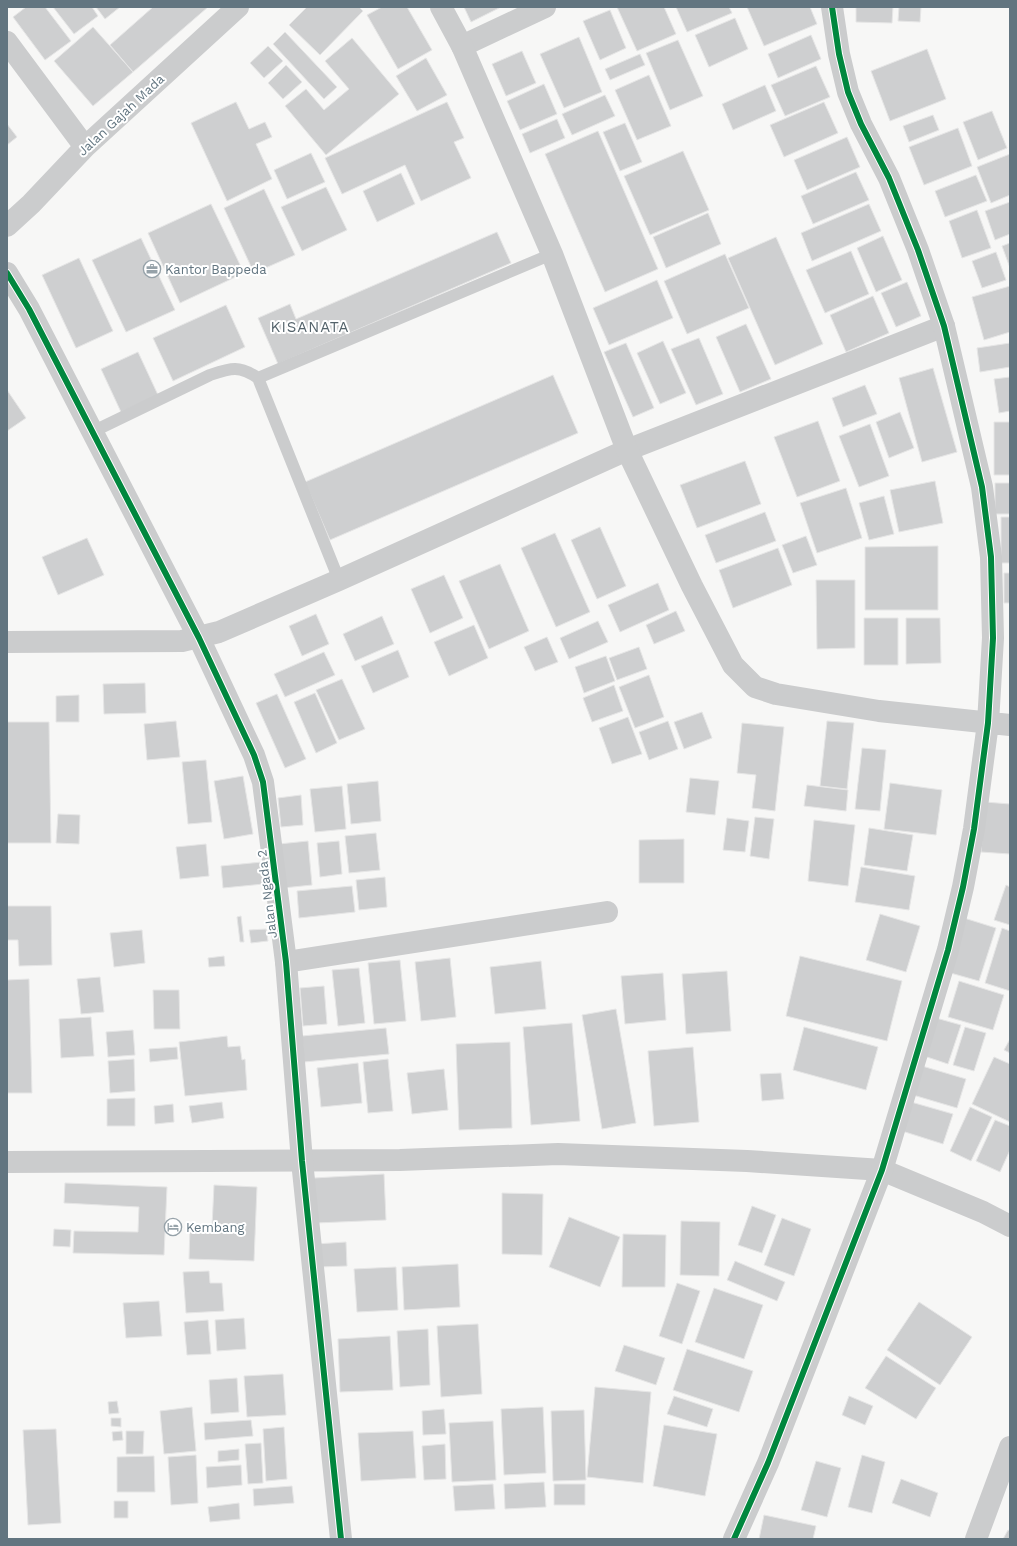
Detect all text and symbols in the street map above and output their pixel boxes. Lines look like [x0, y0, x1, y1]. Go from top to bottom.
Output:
street label: Jalan Gajah Mada [75, 71, 168, 159]
office icon: Kantor Bappeda [142, 259, 162, 279]
place label: Kantor Bappeda [165, 262, 267, 277]
district label: KISANATA [271, 318, 349, 336]
street label: Jalan Ngada 2 [254, 849, 280, 939]
hotel icon: Kembang [163, 1217, 183, 1237]
place label: Kembang [186, 1220, 244, 1235]

